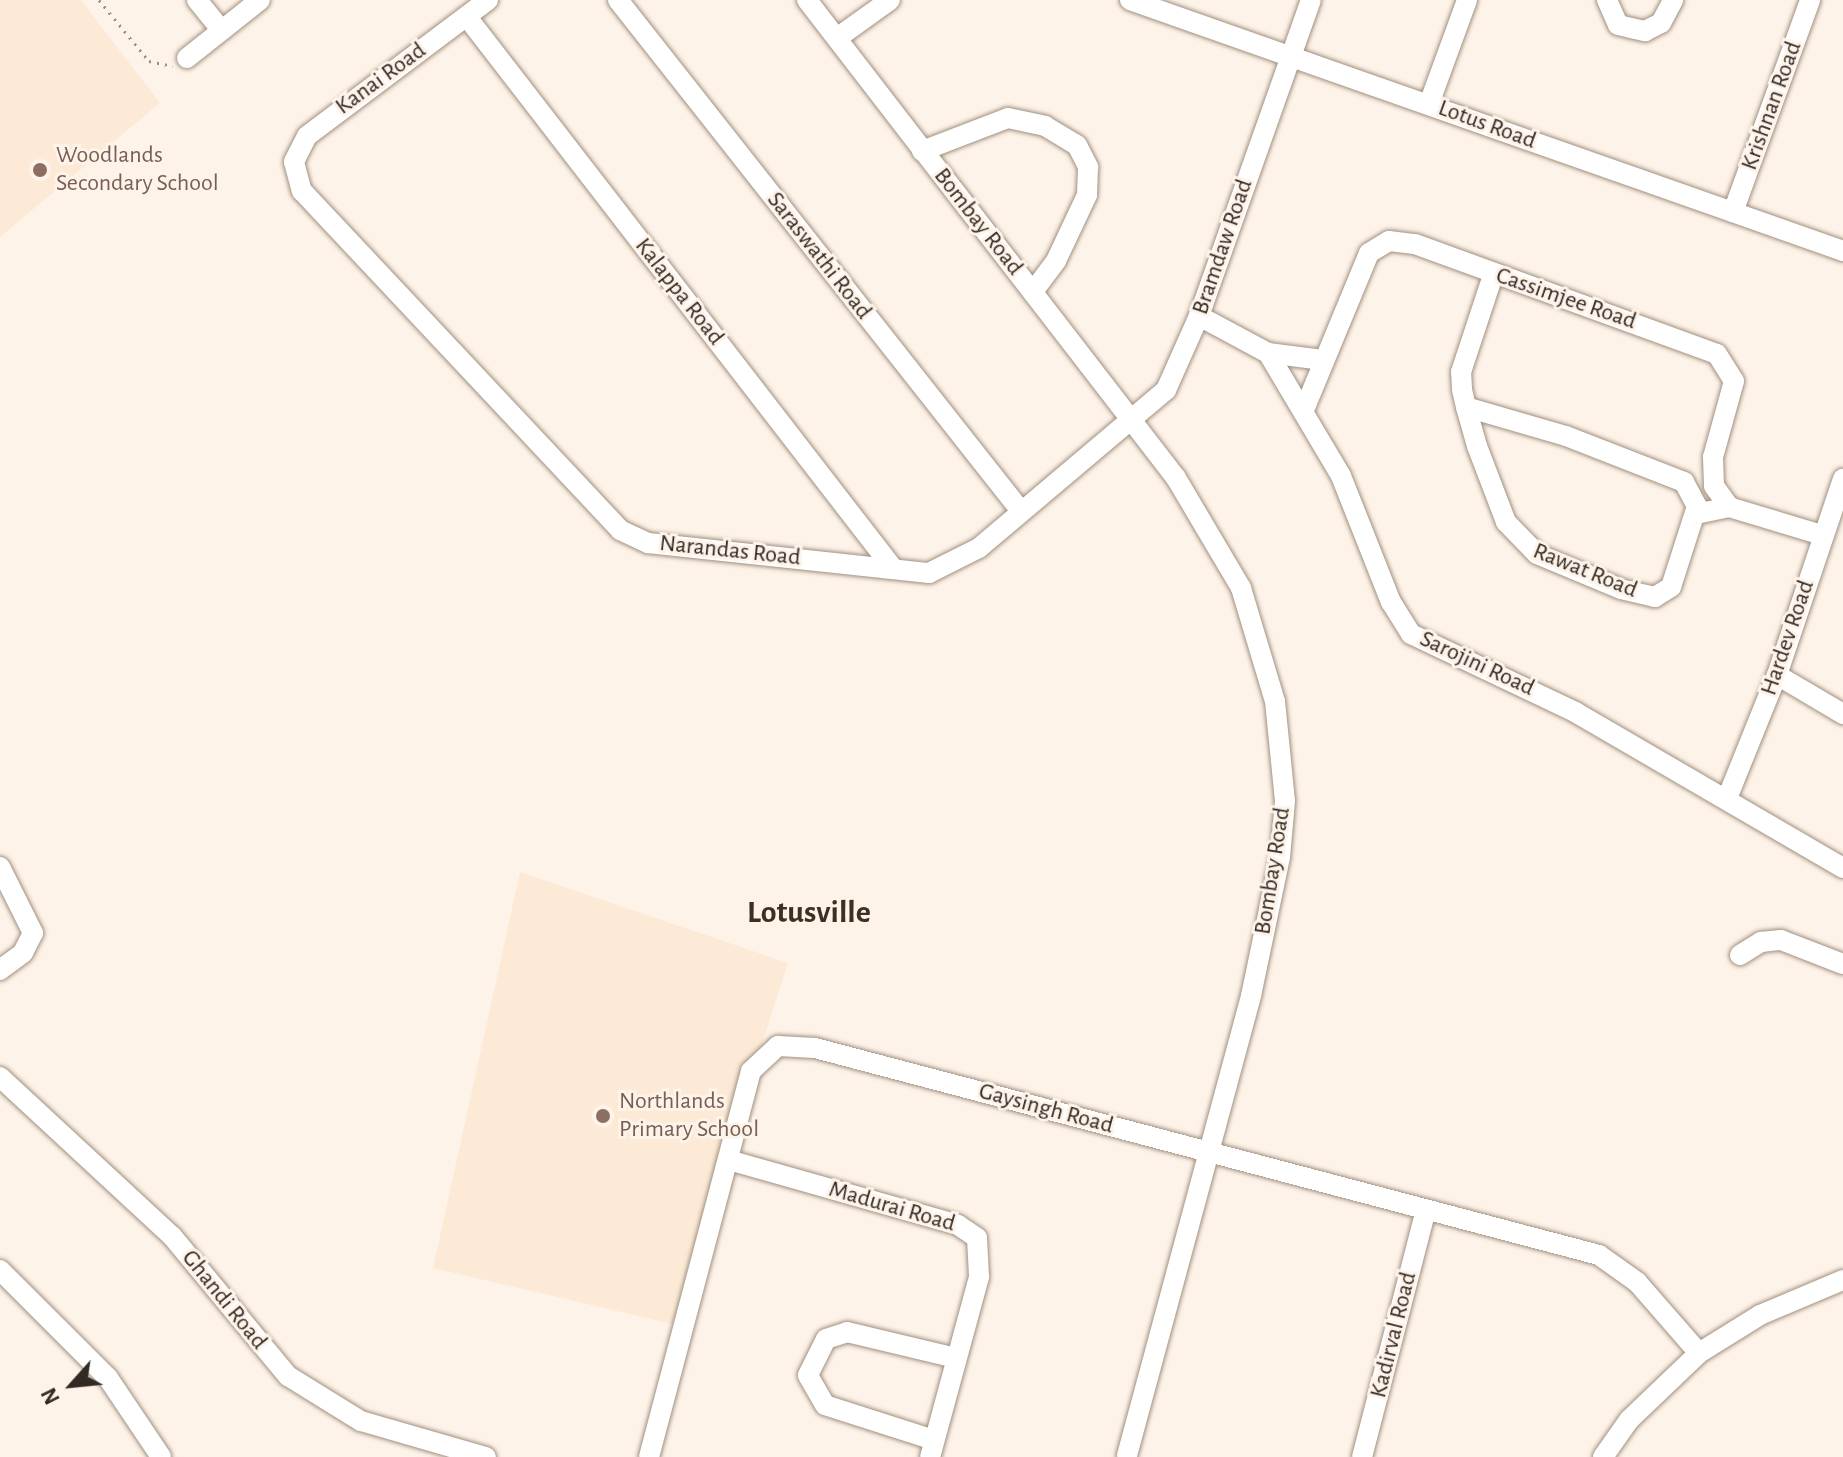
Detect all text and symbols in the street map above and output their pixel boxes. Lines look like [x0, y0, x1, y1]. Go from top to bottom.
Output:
street label: Kanai Road [330, 37, 432, 121]
street label: Krishnan Road [1735, 38, 1809, 174]
street label: Lotus Road [1434, 94, 1540, 156]
place label: Woodlands Secondary School [56, 142, 219, 198]
marker: Woodlands Secondary School [31, 161, 49, 179]
street label: Bombay Road [927, 163, 1029, 281]
street label: Bramdaw Road [1186, 176, 1260, 318]
street label: Saraswathi Road [760, 187, 878, 325]
street label: Kalappa Road [628, 233, 730, 351]
street label: Cassimjee Road [1492, 262, 1640, 336]
street label: Narandas Road [658, 529, 802, 573]
street label: Rawat Road [1529, 537, 1641, 605]
street label: Hardev Road [1755, 577, 1821, 699]
street label: Sarojini Road [1415, 625, 1539, 703]
street label: Bombay Road [1249, 805, 1297, 937]
district label: Lotusville [747, 893, 871, 931]
street label: Gaysingh Road [976, 1077, 1116, 1141]
place label: Northlands Primary School [619, 1088, 759, 1144]
marker: Northlands Primary School [594, 1107, 612, 1125]
street label: Madurai Road [825, 1175, 959, 1239]
street label: Ghandi Road [175, 1244, 273, 1356]
street label: Kadirval Road [1364, 1269, 1424, 1401]
north arrow [32, 1345, 112, 1425]
text: N [37, 1384, 64, 1408]

